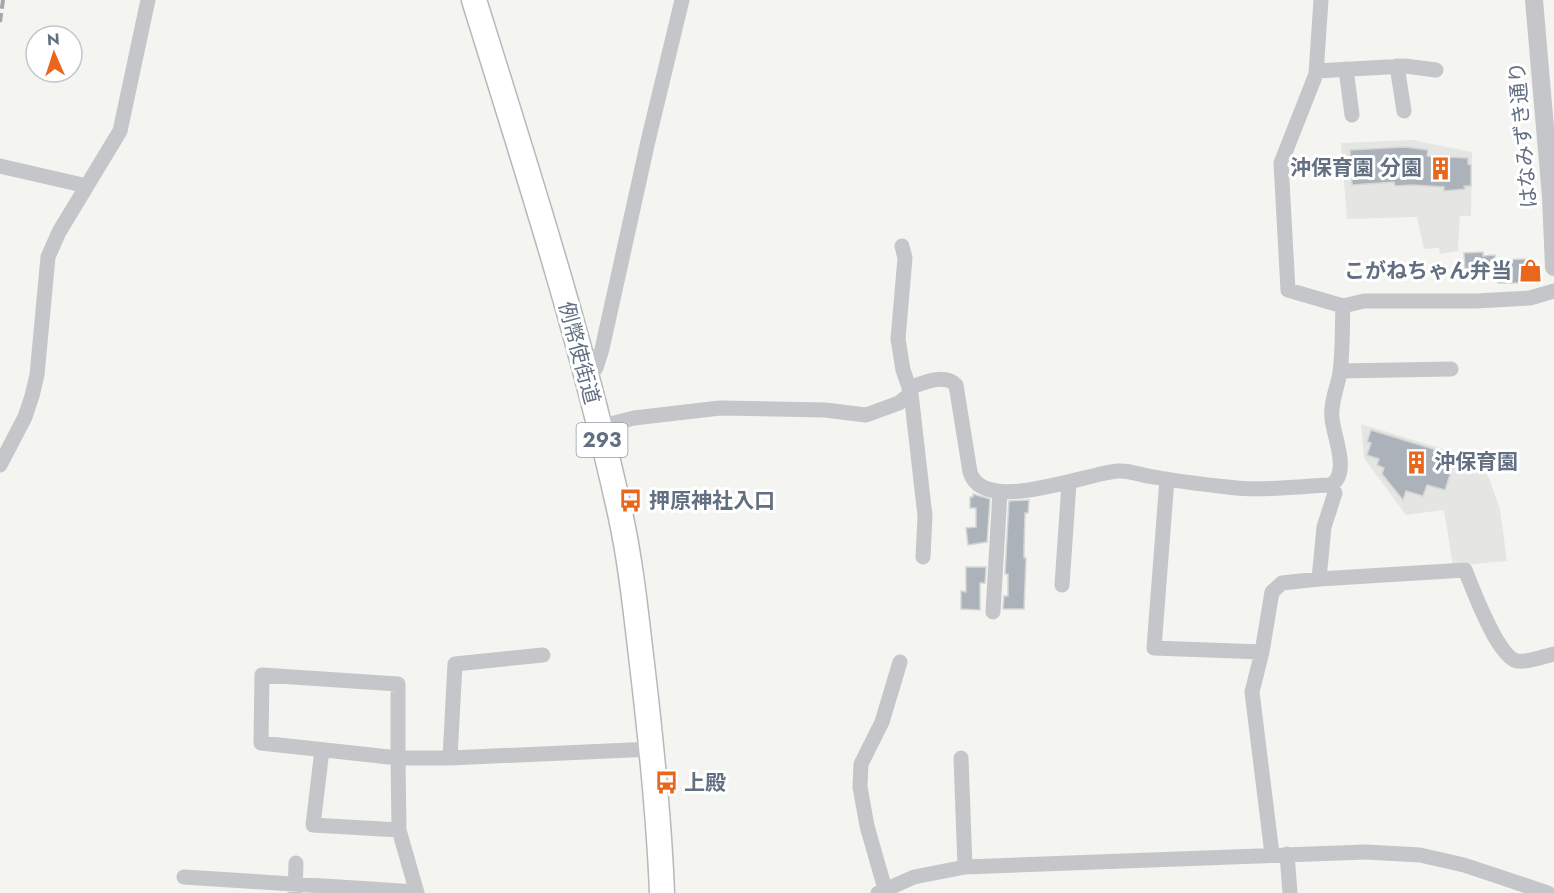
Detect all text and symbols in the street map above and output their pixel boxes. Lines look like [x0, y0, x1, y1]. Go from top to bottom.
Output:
north arrow [24, 24, 84, 84]
text: N [46, 28, 60, 51]
street label: はなみずき通り [1502, 60, 1544, 210]
place label: 沖保育園 分園 [1290, 153, 1422, 183]
building icon: 沖保育園 分園 [1427, 155, 1453, 181]
place label: こがねちゃん弁当 [1344, 256, 1512, 286]
shop icon: こがねちゃん弁当 [1517, 258, 1543, 284]
street label: 例幣使街道 [551, 298, 607, 408]
road number: 293 [576, 423, 628, 457]
place label: 沖保育園 [1434, 447, 1518, 477]
building icon: 沖保育園 [1403, 449, 1429, 475]
place label: 押原神社入口 [649, 486, 775, 516]
bus stop icon: 押原神社入口 [618, 488, 644, 514]
place label: 上殿 [684, 768, 726, 798]
bus stop icon: 上殿 [653, 770, 679, 796]

